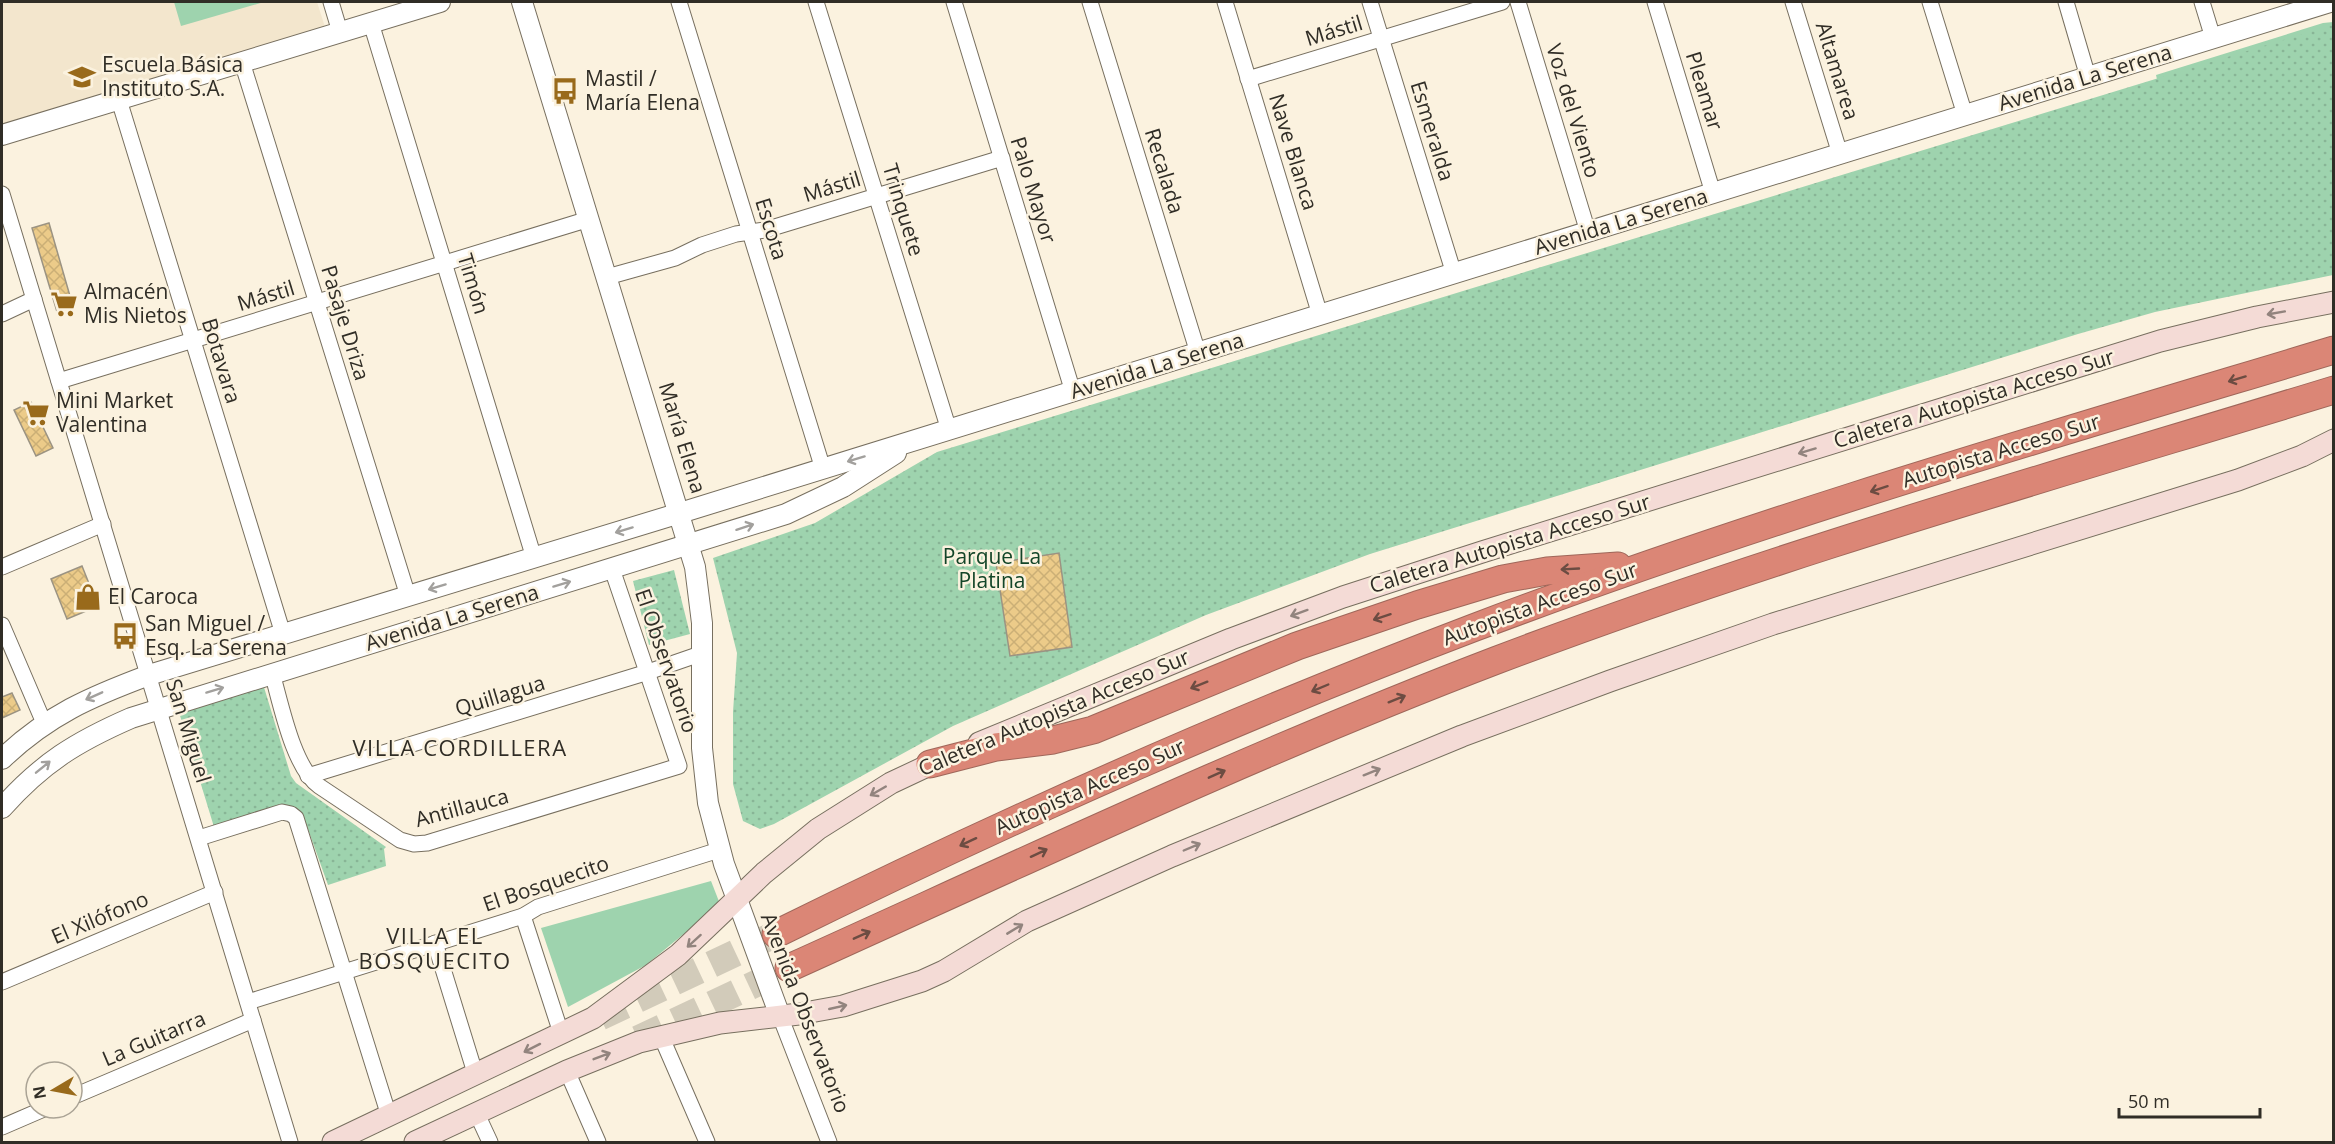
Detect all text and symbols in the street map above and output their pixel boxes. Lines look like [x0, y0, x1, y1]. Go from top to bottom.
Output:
street label: Mástil [1302, 8, 1366, 52]
street label: Altamarea [1810, 18, 1866, 123]
street label: Avenida La Serena [1995, 37, 2175, 117]
street label: Voz del Viento [1540, 40, 1608, 181]
street label: Pleamar [1680, 48, 1730, 134]
place label: Escuela Básica Instituto S.A. [102, 50, 243, 102]
school or university icon: Escuela Básica Instituto S.A. [67, 62, 97, 92]
place label: Mastil / María Elena [585, 64, 700, 116]
bus stop icon: Mastil / María Elena [550, 76, 580, 106]
street label: Esmeralda [1405, 77, 1461, 184]
street label: Nave Blanca [1263, 90, 1325, 213]
street label: Recalada [1139, 125, 1191, 217]
street label: Palo Mayor [1004, 133, 1064, 247]
street label: Trinquete [877, 160, 931, 259]
street label: Mástil [800, 164, 864, 208]
street label: Avenida La Serena [1531, 181, 1711, 261]
street label: Escota [749, 194, 795, 263]
street label: Timón [452, 250, 496, 317]
street label: Pasaje Driza [315, 262, 377, 384]
street label: Mástil [234, 273, 298, 317]
place label: Almacén Mis Nietos [84, 277, 187, 329]
supermarket icon: Almacén Mis Nietos [49, 289, 79, 319]
one-way arrow [2267, 308, 2287, 319]
street label: Botavara [196, 315, 248, 407]
street label: Avenida La Serena [1067, 325, 1247, 405]
street label: Caletera Autopista Acceso Sur [1831, 344, 2117, 454]
one-way arrow [2228, 374, 2247, 385]
street label: María Elena [653, 379, 713, 497]
place label: Mini Market Valentina [56, 386, 173, 438]
supermarket icon: Mini Market Valentina [21, 398, 51, 428]
street label: Autopista Acceso Sur [1899, 409, 2103, 493]
one-way arrow [1798, 446, 1817, 457]
one-way arrow [847, 454, 866, 465]
one-way arrow [1870, 485, 1889, 496]
street label: Caletera Autopista Acceso Sur [1366, 487, 1654, 599]
one-way arrow [735, 521, 754, 532]
one-way arrow [615, 525, 634, 536]
park label: Parque La Platina [943, 542, 1041, 594]
street label: Autopista Acceso Sur [1438, 555, 1641, 651]
one-way arrow [1561, 564, 1581, 575]
street label: Avenida La Serena [362, 577, 542, 657]
one-way arrow [552, 578, 571, 589]
shop icon: El Caroca [73, 582, 103, 612]
place label: El Caroca [108, 582, 198, 610]
one-way arrow [428, 582, 447, 593]
street label: El Observatorio [629, 585, 705, 737]
one-way arrow [1290, 608, 1309, 619]
place label: San Miguel / Esq. La Serena [145, 609, 287, 661]
one-way arrow [1373, 612, 1392, 623]
bus stop icon: San Miguel / Esq. La Serena [110, 621, 140, 651]
street label: Caletera Autopista Acceso Sur [914, 642, 1194, 782]
street label: Quillagua [451, 668, 548, 722]
street label: San Miguel [160, 675, 218, 786]
one-way arrow [1191, 680, 1209, 691]
one-way arrow [1311, 683, 1330, 694]
one-way arrow [205, 684, 224, 695]
one-way arrow [86, 691, 104, 702]
one-way arrow [1387, 693, 1406, 704]
street label: Autopista Acceso Sur [990, 731, 1189, 841]
district label: VILLA CORDILLERA [352, 732, 568, 762]
one-way arrow [35, 760, 50, 774]
one-way arrow [1362, 766, 1381, 777]
one-way arrow [1207, 768, 1226, 779]
street label: Antillauca [412, 781, 512, 833]
one-way arrow [870, 785, 887, 797]
one-way arrow [960, 837, 978, 849]
one-way arrow [1182, 841, 1201, 852]
one-way arrow [1029, 847, 1047, 859]
street label: El Bosquecito [479, 848, 612, 918]
street label: El Xilófono [47, 884, 152, 950]
street label: Avenida Observatorio [755, 909, 857, 1117]
district label: VILLA EL BOSQUECITO [359, 920, 512, 975]
one-way arrow [1006, 922, 1023, 934]
one-way arrow [852, 929, 870, 941]
one-way arrow [687, 934, 702, 948]
one-way arrow [828, 1001, 847, 1013]
street label: La Guitarra [98, 1004, 209, 1072]
one-way arrow [523, 1042, 541, 1054]
one-way arrow [592, 1050, 611, 1061]
north arrow [24, 1060, 84, 1120]
scale bar [2119, 1081, 2260, 1119]
text: N [27, 1084, 51, 1101]
text: 50 m [2128, 1089, 2170, 1113]

